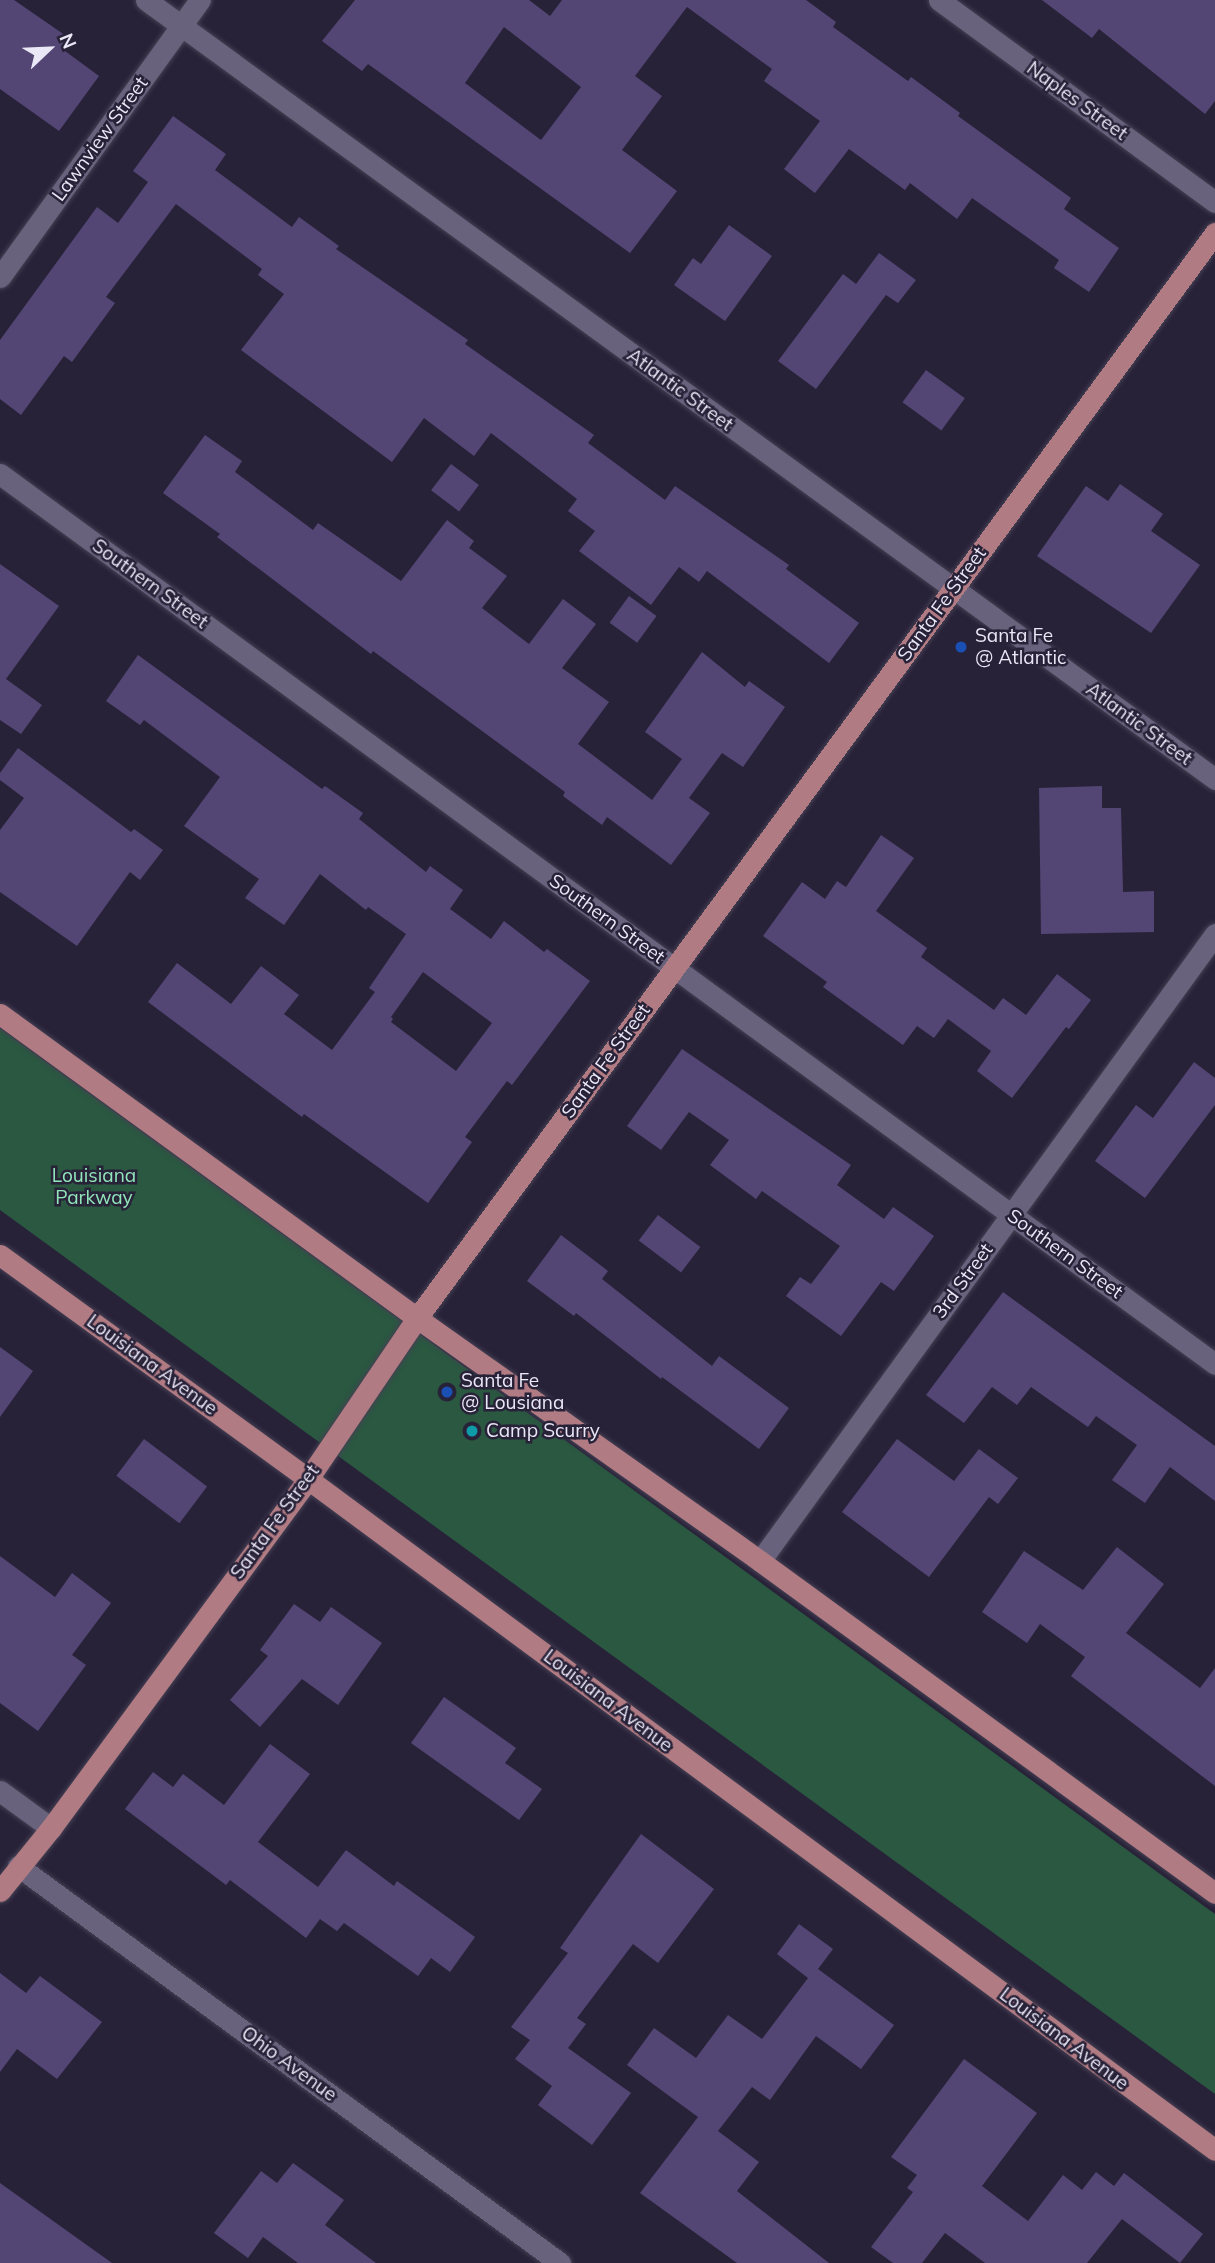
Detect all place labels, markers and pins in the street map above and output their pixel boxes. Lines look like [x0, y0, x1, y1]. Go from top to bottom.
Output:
place label: Santa Fe @ Atlantic [975, 625, 1066, 669]
marker: Santa Fe @ Atlantic [953, 639, 969, 655]
place label: Santa Fe @ Lousiana [461, 1370, 564, 1414]
marker: Santa Fe @ Lousiana [439, 1384, 455, 1400]
place label: Camp Scurry [486, 1420, 600, 1442]
marker: Camp Scurry [464, 1423, 480, 1439]

